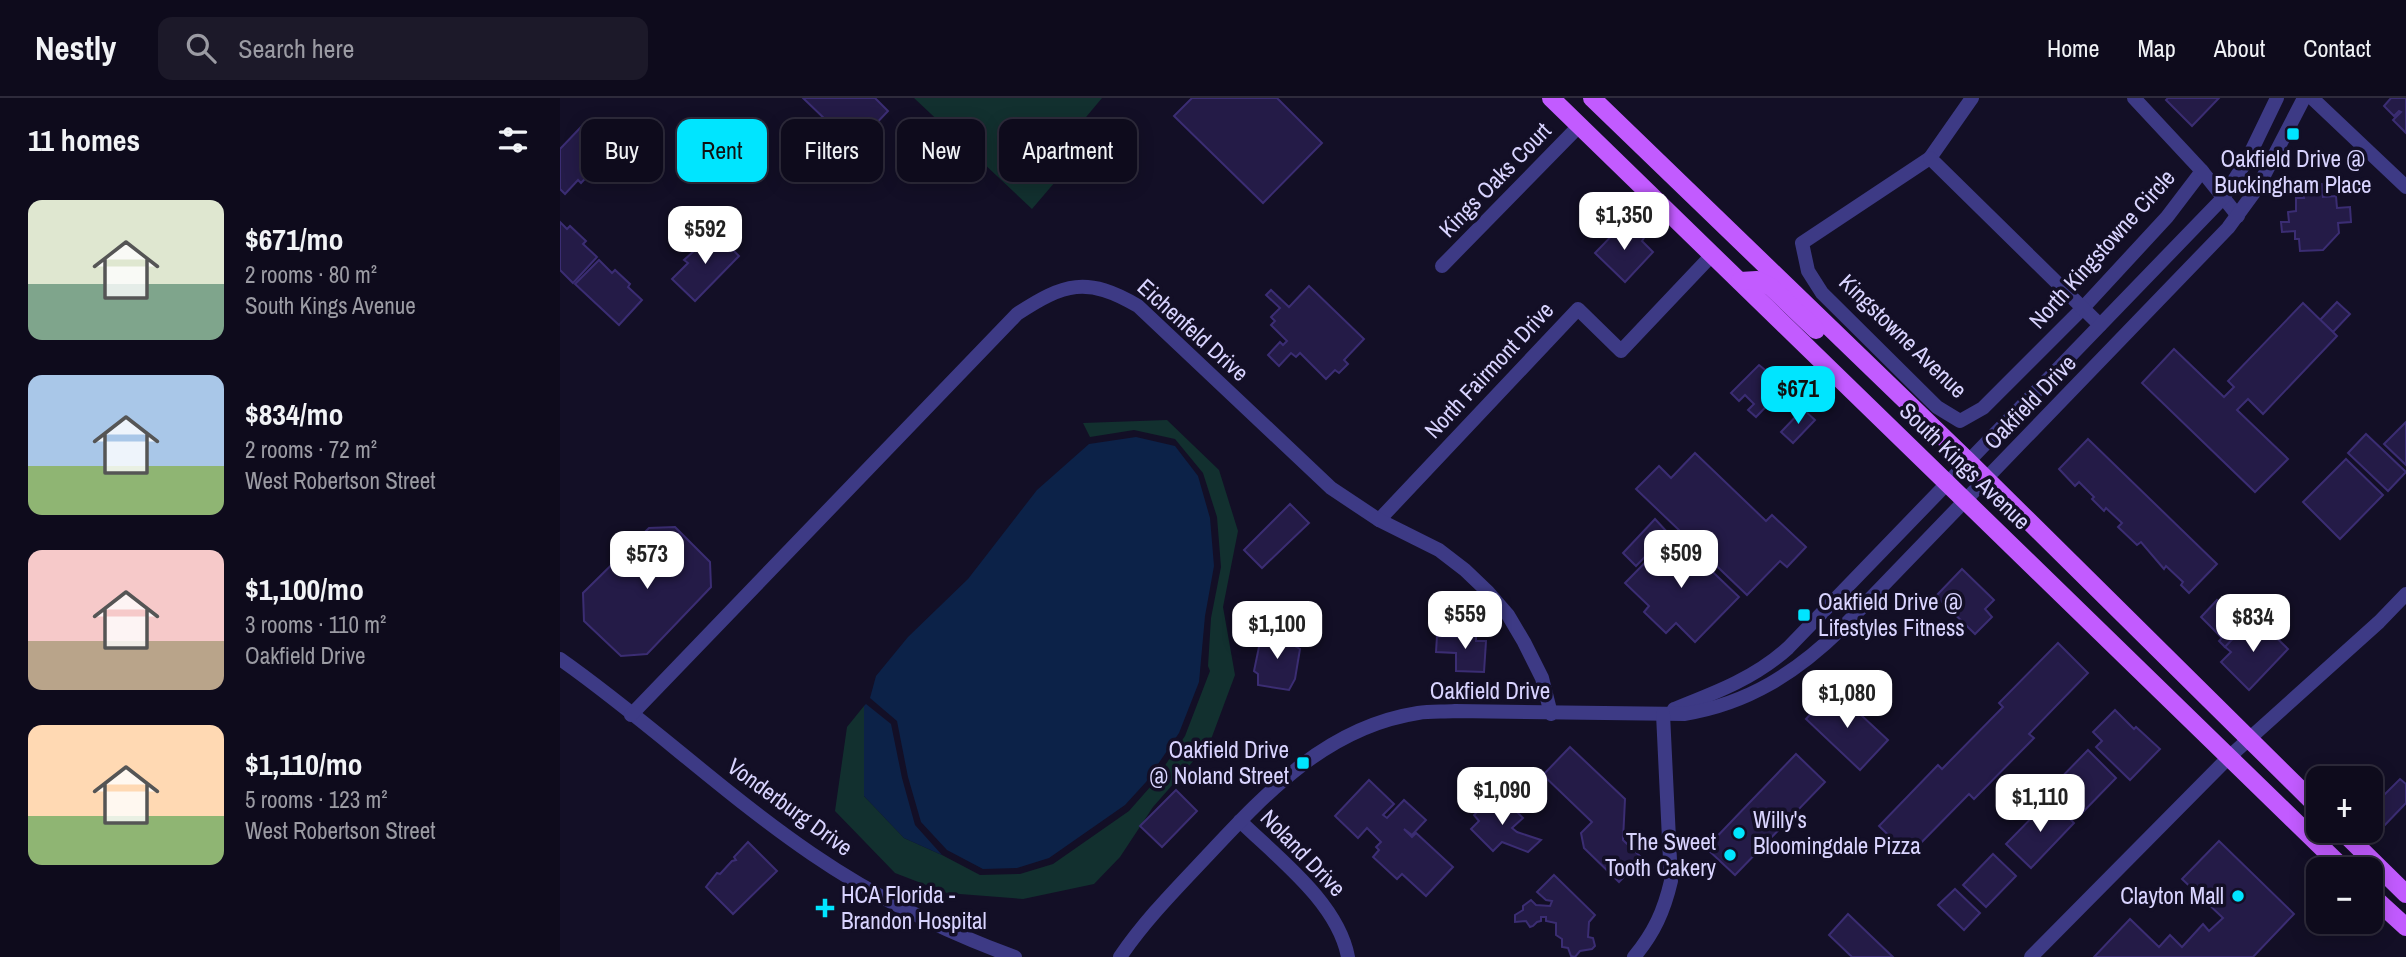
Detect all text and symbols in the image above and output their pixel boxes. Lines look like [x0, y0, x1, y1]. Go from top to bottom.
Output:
search box [158, 17, 648, 80]
text: Nestly [35, 26, 116, 70]
icon: search [182, 29, 220, 67]
text: Search here [238, 31, 354, 66]
text: Home [2047, 32, 2099, 64]
text: Map [2137, 32, 2176, 64]
text: About [2214, 32, 2265, 64]
text: Contact [2303, 32, 2371, 64]
street label: Kings Oaks Court [1432, 115, 1557, 244]
chip: Buy [581, 119, 663, 182]
chip: Rent [677, 119, 767, 182]
chip: Filters [781, 119, 883, 182]
chip: New [897, 119, 985, 182]
chip: Apartment [999, 119, 1137, 182]
text: 11 homes [28, 120, 140, 160]
icon: filters [494, 121, 532, 159]
marker: Oakfield Drive @ Buckingham Place [2285, 126, 2301, 142]
place label: Oakfield Drive @ Buckingham Place [2214, 143, 2372, 200]
street label: North Kingstowne Circle [2022, 162, 2182, 335]
pin: $1,350 [1567, 192, 1681, 252]
text: $1,350 [1595, 199, 1653, 230]
pin: $592 [664, 206, 746, 266]
text: $592 [684, 213, 726, 244]
text: $671/mo [245, 219, 343, 259]
icon: home [84, 228, 168, 312]
text: 2 rooms · 80 m² [245, 259, 377, 290]
street label: Kingstowne Avenue [1833, 267, 1974, 405]
street label: Eichenfeld Drive [1131, 271, 1256, 388]
text: South Kings Avenue [245, 290, 416, 321]
street label: North Fairmont Drive [1417, 295, 1560, 445]
street label: Oakfield Drive [1977, 348, 2083, 456]
pin: $671 [1757, 366, 1839, 426]
text: $671 [1777, 373, 1819, 404]
text: $834/mo [245, 394, 343, 434]
street label: South Kings Avenue [1893, 395, 2037, 536]
icon: home [84, 403, 168, 487]
text: 2 rooms · 72 m² [245, 434, 377, 465]
text: West Robertson Street [245, 465, 435, 496]
pin: $509 [1640, 531, 1722, 590]
pin: $573 [606, 532, 688, 591]
text: $509 [1660, 537, 1702, 568]
text: $573 [626, 538, 668, 569]
text: $1,100/mo [245, 569, 364, 609]
icon: home [84, 578, 168, 662]
place label: Oakfield Drive @ Lifestyles Fitness [1818, 586, 1965, 643]
pin: $559 [1424, 592, 1506, 651]
pin: $834 [2212, 594, 2294, 654]
text: $559 [1444, 598, 1486, 629]
text: $834 [2232, 601, 2274, 632]
pin: $1,100 [1220, 602, 1334, 661]
marker: Oakfield Drive @ Lifestyles Fitness [1796, 607, 1812, 623]
text: $1,100 [1248, 608, 1306, 639]
text: 3 rooms · 110 m² [245, 609, 386, 640]
text: Oakfield Drive [245, 640, 366, 671]
pin: $1,080 [1790, 670, 1904, 730]
street label: Oakfield Drive [1430, 675, 1550, 706]
text: $1,080 [1818, 677, 1876, 708]
place label: Oakfield Drive @ Noland Street [1149, 734, 1289, 791]
text: $1,110/mo [245, 744, 363, 784]
street label: Vonderburg Drive [721, 751, 859, 863]
icon: home [84, 753, 168, 837]
marker: Oakfield Drive @ Noland Street [1295, 755, 1311, 771]
map controls [2306, 766, 2383, 934]
button: + [2306, 766, 2383, 843]
pin: $1,090 [1445, 768, 1559, 827]
text: $1,090 [1473, 774, 1531, 805]
pin: $1,110 [1983, 774, 2097, 834]
text: $1,110 [2012, 781, 2068, 812]
text: 5 rooms · 123 m² [245, 784, 388, 815]
street label: Noland Drive [1254, 802, 1353, 903]
place label: Willy's Bloomingdale Pizza [1753, 804, 1921, 861]
text: West Robertson Street [245, 815, 435, 846]
marker: Willy's Bloomingdale Pizza [1731, 825, 1747, 841]
place label: The Sweet Tooth Cakery [1605, 826, 1717, 883]
marker: The Sweet Tooth Cakery [1722, 847, 1738, 863]
button: − [2306, 857, 2383, 934]
place label: HCA Florida - Brandon Hospital [841, 879, 987, 936]
place label: Clayton Mall [2120, 880, 2224, 911]
marker: Clayton Mall [2230, 888, 2246, 904]
marker: HCA Florida - Brandon Hospital [815, 898, 835, 918]

